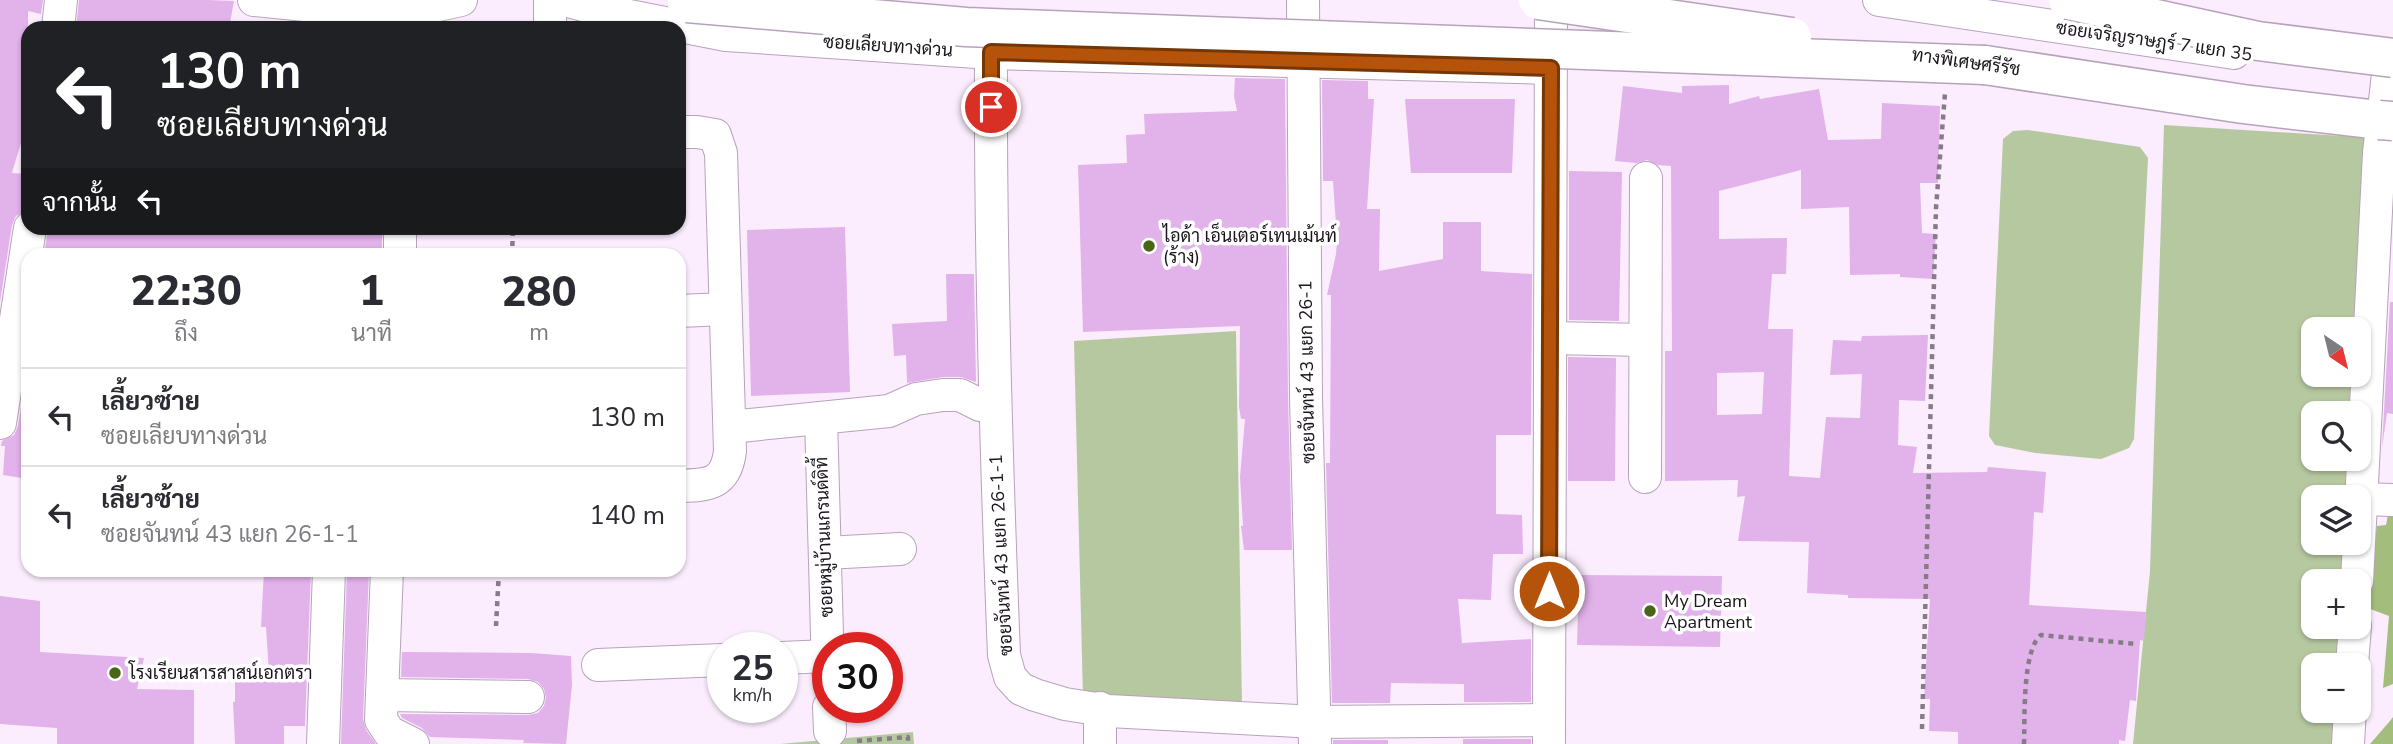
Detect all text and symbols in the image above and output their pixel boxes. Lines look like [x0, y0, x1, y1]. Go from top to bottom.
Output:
street label: ซอยเจริญราษฎร์ 7 แยก 35 [2054, 14, 2254, 67]
street label: ซอยเลียบทางด่วน [822, 28, 954, 63]
text: 130 m [157, 38, 301, 105]
street label: ทางพิเศษศรีรัช [1910, 42, 2022, 82]
icon: left [42, 49, 133, 140]
pin [961, 77, 1021, 137]
icon: arrive [972, 88, 1010, 126]
text: ซอยเลียบทางด่วน [157, 104, 388, 147]
icon: left [131, 182, 169, 220]
text: จากนั้น [42, 185, 117, 220]
place label: ไอด้า เอ็นเตอร์เทนเม้นท์ (ร้าง) [1161, 222, 1337, 269]
marker: ไอด้า เอ็นเตอร์เทนเม้นท์ (ร้าง) [1141, 238, 1157, 254]
text: 22:30 [130, 263, 242, 320]
text: 1 [359, 263, 384, 320]
text: 280 [501, 264, 577, 321]
street label: ซอยจันทน์ 43 แยก 26-1 [1292, 280, 1321, 464]
text: m [529, 317, 549, 348]
north arrow [2301, 317, 2371, 387]
map controls [2301, 317, 2371, 723]
text: ถึง [174, 318, 198, 349]
text: นาที [351, 318, 392, 349]
text: เลี้ยวซ้าย [101, 384, 200, 419]
icon: left [42, 398, 80, 436]
text: 130 m [589, 400, 665, 435]
button: search [2301, 401, 2371, 471]
text: ซอยเลียบทางด่วน [101, 421, 267, 452]
street label: ซอยจันทน์ 43 แยก 26-1-1 [983, 454, 1018, 656]
street label: ซอยหมู่บ้านแกรนด์ดิที้ [805, 456, 840, 618]
text: เลี้ยวซ้าย [101, 482, 200, 517]
button: layers [2301, 485, 2371, 555]
icon: left [42, 496, 80, 534]
text: 140 m [589, 498, 665, 533]
text: ซอยจันทน์ 43 แยก 26-1-1 [101, 519, 359, 550]
position arrow [1512, 554, 1586, 628]
button: + [2301, 569, 2371, 639]
place label: My Dream Apartment [1664, 589, 1753, 634]
marker: My Dream Apartment [1642, 603, 1658, 619]
speed limit sign: 30 [812, 632, 903, 723]
text: 25 [731, 645, 774, 692]
button: − [2301, 653, 2371, 723]
place label: โรงเรียนสารสาสน์เอกตรา [128, 660, 313, 685]
marker: โรงเรียนสารสาสน์เอกตรา [107, 665, 123, 681]
text: km/h [733, 683, 772, 707]

